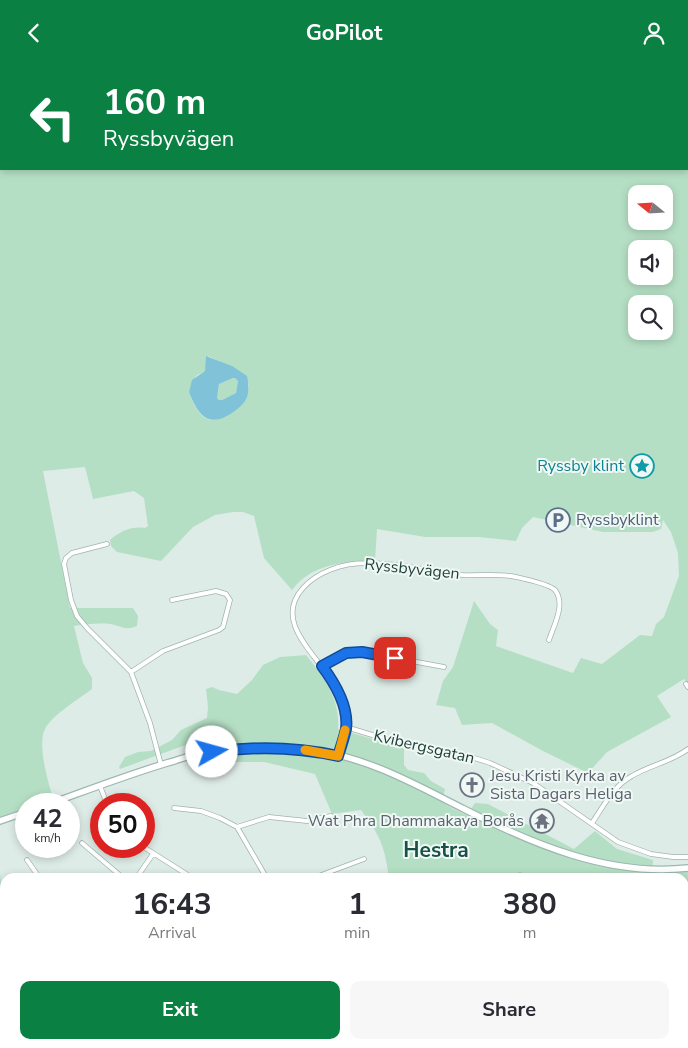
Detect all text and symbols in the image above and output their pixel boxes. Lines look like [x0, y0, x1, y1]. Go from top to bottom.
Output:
text: GoPilot [306, 18, 382, 48]
icon: back [20, 19, 48, 47]
icon: person [640, 19, 668, 47]
text: 160 m [103, 79, 206, 126]
icon: left [20, 85, 85, 150]
text: Ryssbyvägen [103, 124, 234, 154]
north arrow [628, 185, 672, 230]
map controls [628, 185, 673, 340]
button: sound [628, 240, 673, 285]
button: search [628, 295, 673, 340]
place icon: Ryssby klint [629, 453, 655, 479]
place label: Ryssby klint [537, 455, 624, 477]
parking icon: Ryssbyklint [545, 507, 571, 533]
place label: Ryssbyklint [576, 509, 659, 531]
street label: Ryssbyvägen [363, 553, 461, 585]
pin [374, 637, 416, 679]
icon: arrive [381, 644, 409, 672]
position arrow [185, 725, 237, 777]
street label: Kvibergsgatan [371, 725, 477, 769]
place label: Jesu Kristi Kyrka av Sista Dagars Heliga [489, 765, 632, 805]
church icon: Jesu Kristi Kyrka av Sista Dagars Heliga [459, 772, 485, 798]
speed limit sign: 50 [90, 793, 155, 858]
text: 42 [32, 802, 63, 836]
temple icon: Wat Phra Dhammakaya Borås [529, 808, 555, 834]
place label: Wat Phra Dhammakaya Borås [308, 810, 524, 832]
text: km/h [34, 830, 61, 846]
district label: Hestra [403, 836, 469, 864]
text: 16:43 [132, 884, 212, 925]
text: 1 [348, 884, 366, 925]
text: 380 [503, 884, 557, 925]
text: Arrival [148, 922, 196, 944]
text: min [344, 922, 370, 944]
text: m [523, 922, 537, 944]
button: Exit [20, 981, 340, 1039]
button: Share [350, 981, 669, 1039]

